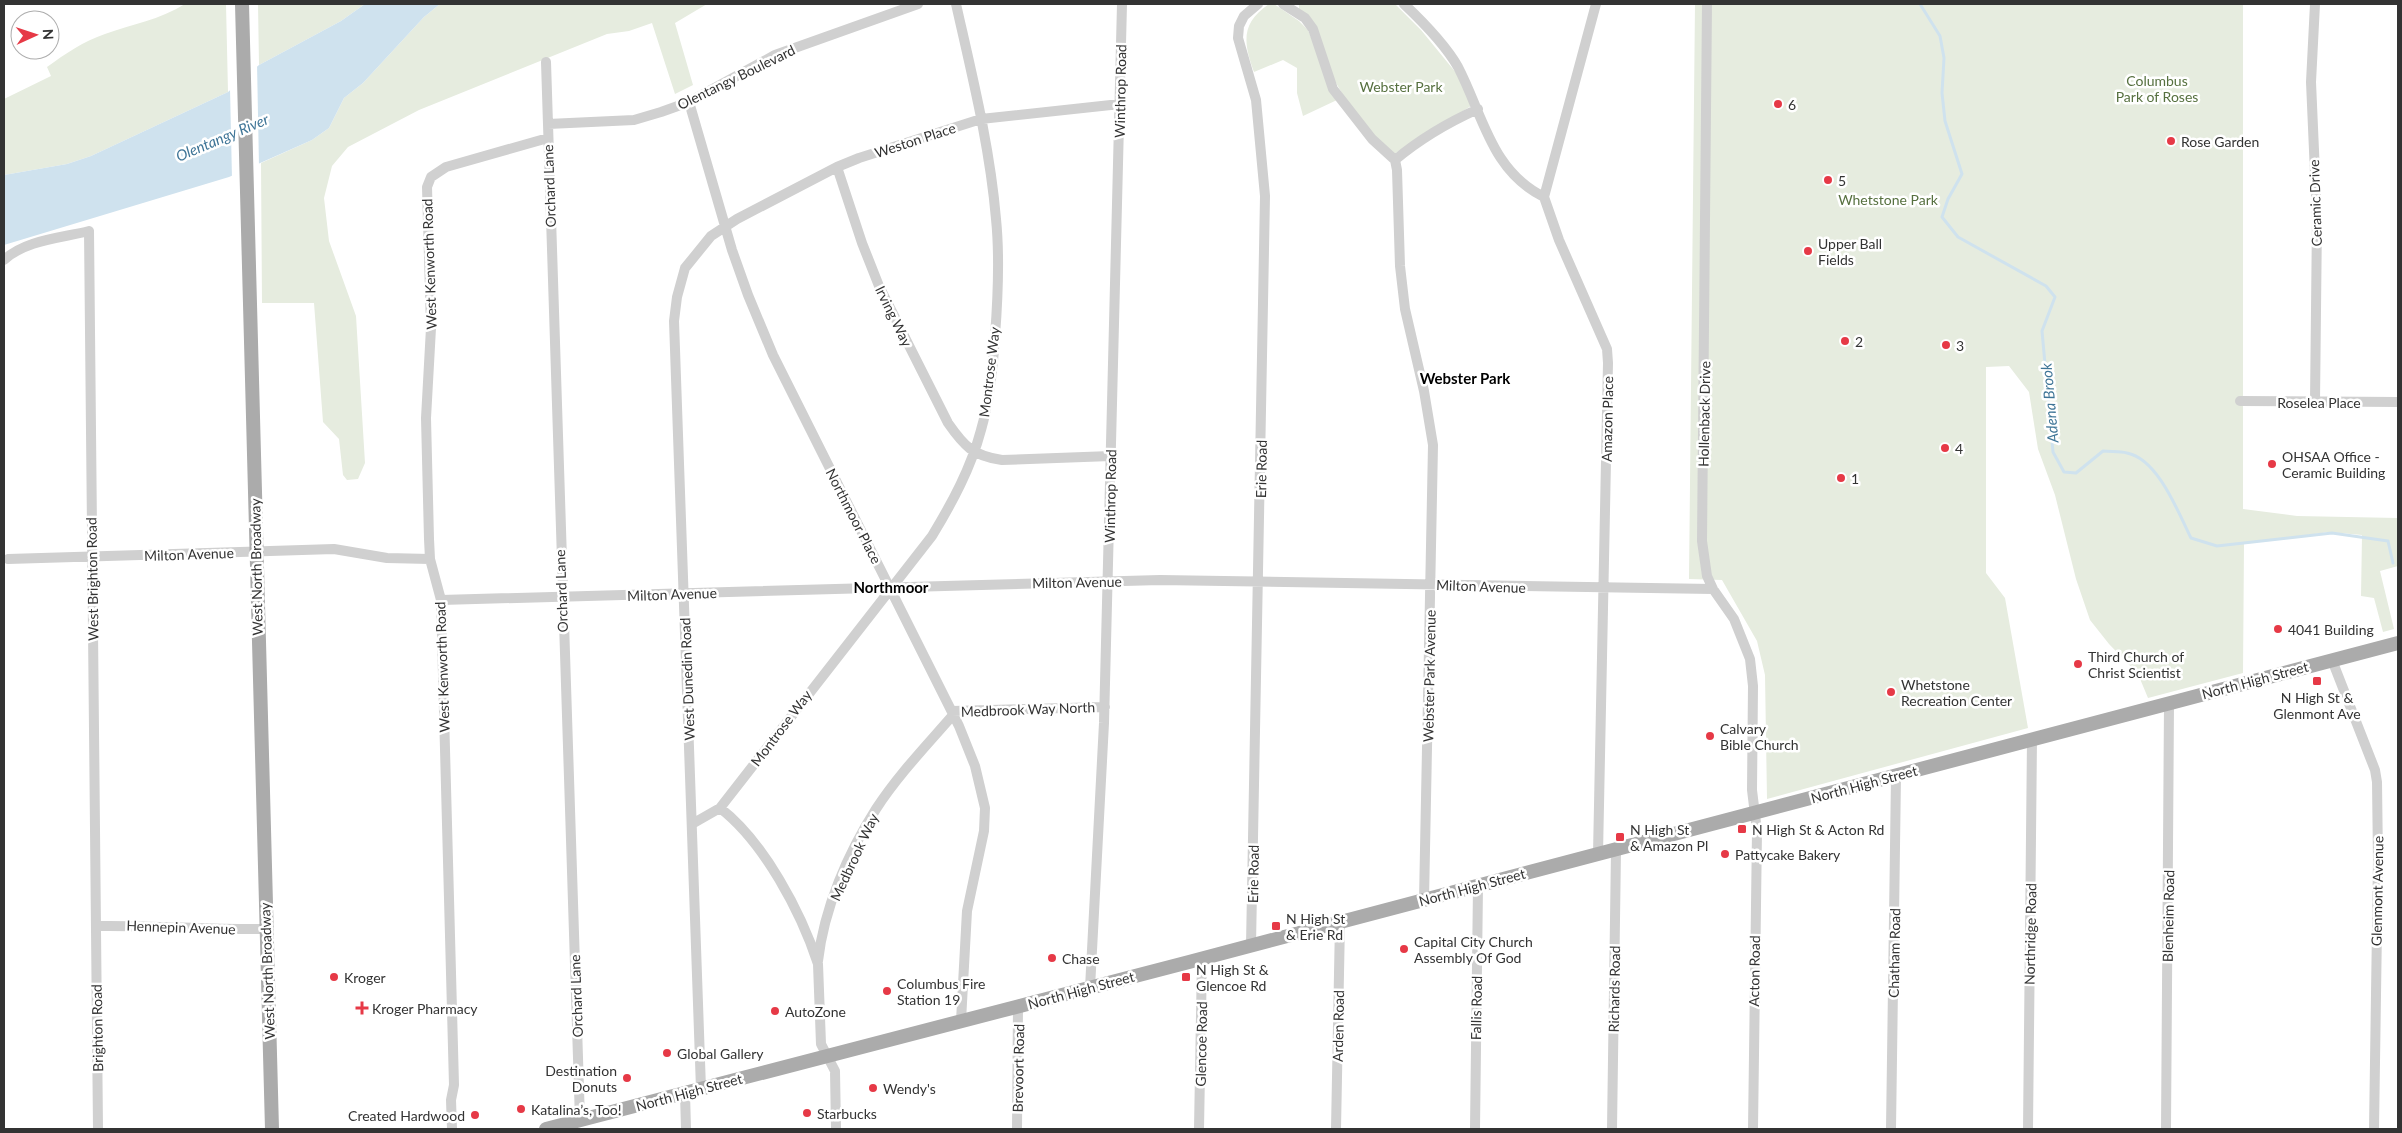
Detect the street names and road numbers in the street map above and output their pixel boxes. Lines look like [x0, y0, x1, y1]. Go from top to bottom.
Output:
street label: Olentangy Boulevard [674, 41, 798, 113]
street label: Winthrop Road [1111, 44, 1129, 138]
street label: Weston Place [872, 119, 958, 161]
street label: Orchard Lane [539, 144, 559, 228]
street label: Ceramic Drive [2305, 159, 2325, 247]
street label: West Kenworth Road [418, 198, 440, 330]
street label: Irving Way [872, 283, 916, 350]
street label: Montrose Way [975, 325, 1003, 418]
street label: Hollenback Drive [1695, 361, 1713, 467]
street label: Amazon Place [1598, 376, 1616, 462]
street label: Roselea Place [2277, 394, 2361, 411]
street label: Erie Road [1252, 440, 1270, 498]
street label: Winthrop Road [1101, 449, 1119, 543]
street label: Northmoor Place [823, 465, 885, 567]
street label: West North Broadway [246, 498, 266, 636]
street label: West Brighton Road [82, 517, 102, 641]
street label: Milton Avenue [144, 544, 234, 564]
street label: Orchard Lane [551, 549, 571, 633]
street label: Milton Avenue [1032, 573, 1122, 591]
street label: Milton Avenue [1436, 576, 1526, 596]
street label: Milton Avenue [627, 584, 717, 604]
street label: West Kenworth Road [431, 601, 453, 733]
street label: Webster Park Avenue [1419, 610, 1439, 742]
street label: West Dunedin Road [676, 617, 698, 741]
street label: North High Street [2200, 658, 2310, 702]
street label: Montrose Way [747, 686, 816, 769]
street label: Medbrook Way North [961, 698, 1095, 720]
street label: North High Street [1809, 762, 1919, 806]
street label: Medbrook Way [826, 810, 882, 904]
street label: Glenmont Avenue [2368, 836, 2386, 946]
street label: Erie Road [1244, 845, 1262, 903]
street label: North High Street [1417, 865, 1527, 909]
street label: Blenheim Road [2159, 870, 2177, 962]
street label: Northridge Road [2021, 883, 2039, 985]
street label: West North Broadway [256, 901, 278, 1040]
street label: Chatham Road [1885, 908, 1903, 998]
street label: Hennepin Avenue [126, 917, 236, 937]
street label: Acton Road [1745, 935, 1763, 1007]
street label: Richards Road [1605, 945, 1623, 1033]
street label: Orchard Lane [566, 954, 586, 1038]
street label: North High Street [1026, 968, 1136, 1012]
street label: Fallis Road [1467, 976, 1485, 1040]
street label: Brighton Road [88, 984, 106, 1072]
street label: Arden Road [1329, 990, 1347, 1062]
street label: Glencoe Road [1192, 1001, 1210, 1087]
street label: Brevoort Road [1009, 1024, 1027, 1112]
street label: North High Street [634, 1070, 744, 1114]

